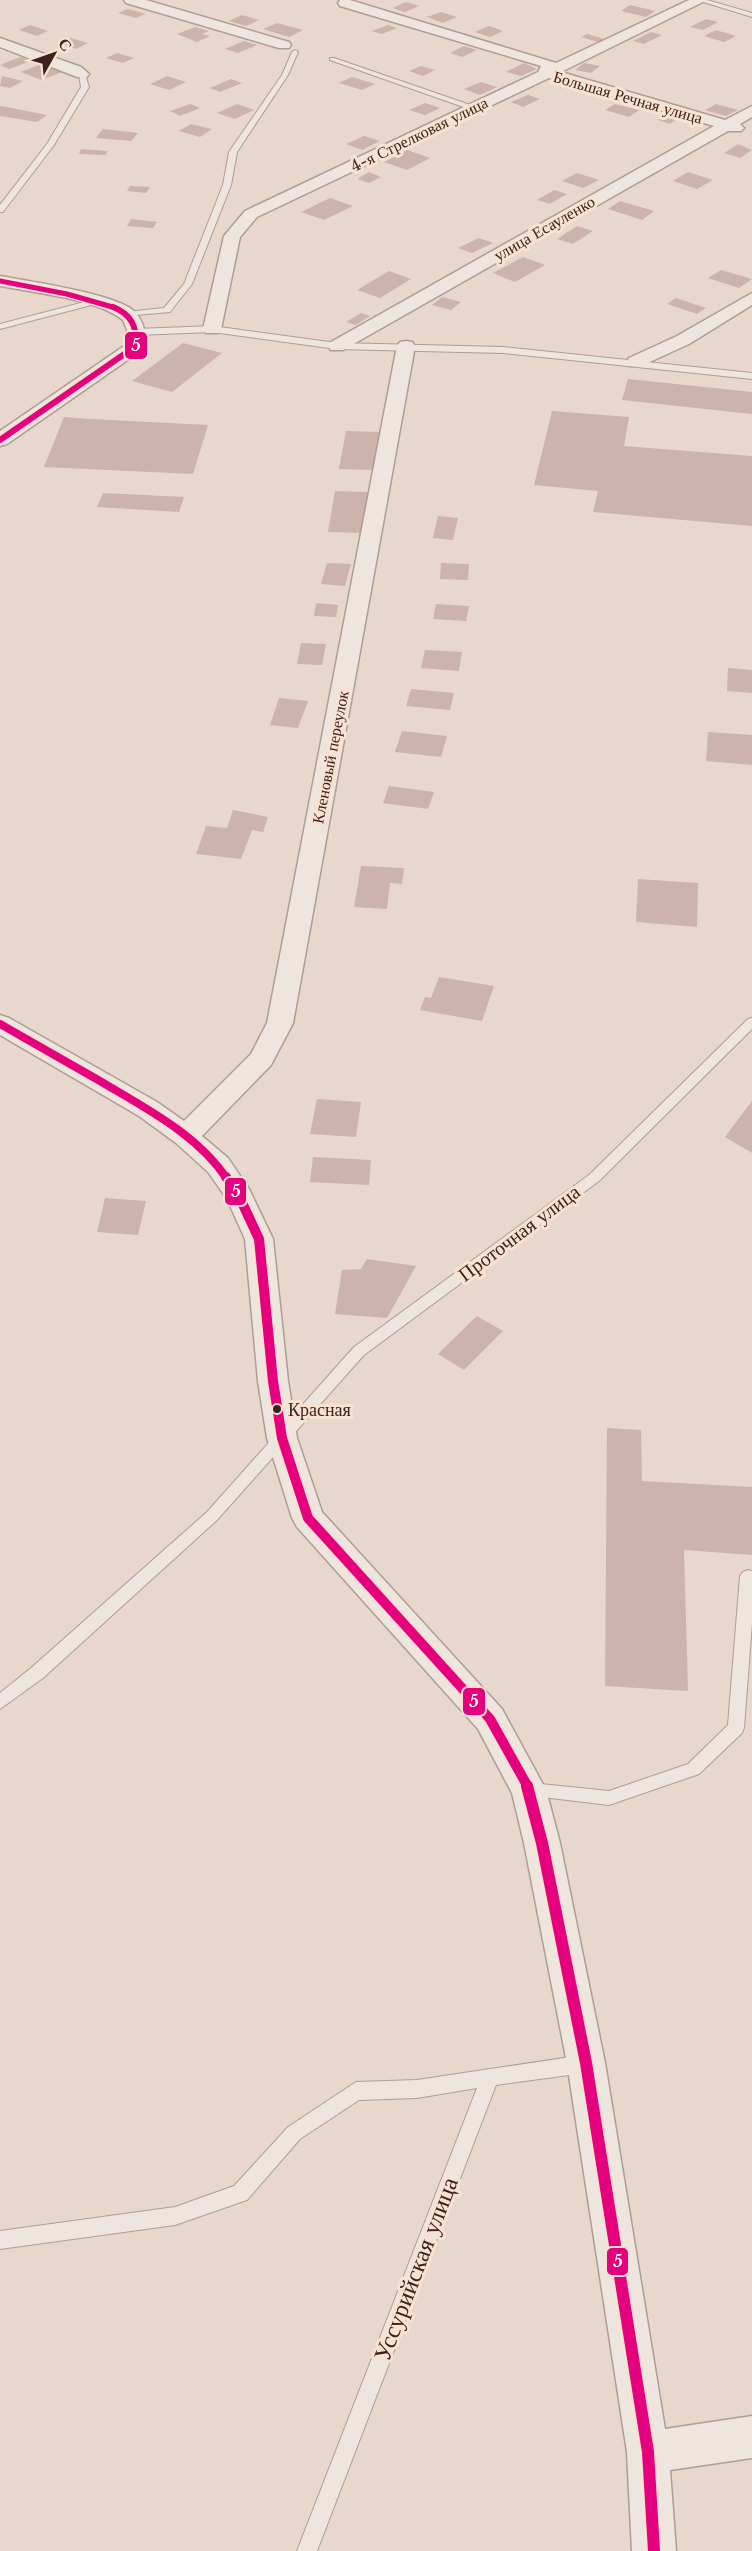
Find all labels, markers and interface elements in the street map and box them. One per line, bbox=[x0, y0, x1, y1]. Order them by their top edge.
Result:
north arrow bbox=[24, 24, 84, 84]
text: С bbox=[54, 34, 77, 55]
street label: Большая Речная улица bbox=[551, 66, 705, 128]
street label: 4-я Стрелковая улица bbox=[347, 92, 491, 176]
street label: улица Есауленко bbox=[490, 191, 598, 265]
line badge: 5 bbox=[124, 331, 148, 360]
text: 5 bbox=[131, 335, 141, 355]
street label: Кленовый переулок bbox=[307, 689, 353, 825]
line badge: 5 bbox=[224, 1177, 247, 1206]
street label: Проточная улица bbox=[453, 1179, 585, 1287]
text: 5 bbox=[231, 1181, 241, 1201]
place label: Красная bbox=[288, 1399, 351, 1421]
marker: Красная bbox=[271, 1403, 283, 1415]
line badge: 5 bbox=[462, 1687, 486, 1716]
text: 5 bbox=[469, 1691, 479, 1711]
street label: Уссурийская улица bbox=[367, 2172, 464, 2365]
line badge: 5 bbox=[606, 2247, 629, 2276]
text: 5 bbox=[613, 2251, 623, 2271]

